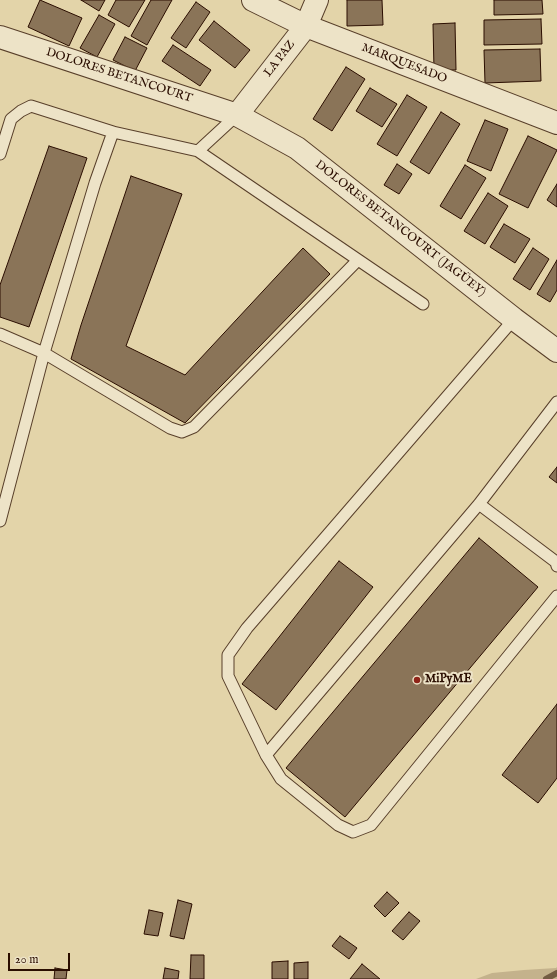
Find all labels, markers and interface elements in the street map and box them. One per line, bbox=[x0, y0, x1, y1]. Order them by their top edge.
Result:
street label: LA PAZ bbox=[261, 38, 299, 80]
street label: MARQUESADO bbox=[359, 41, 449, 87]
street label: DOLORES BETANCOURT bbox=[44, 45, 194, 107]
street label: DOLORES BETANCOURT (JAGÜEY) bbox=[312, 158, 488, 300]
place label: MiPyME bbox=[425, 673, 472, 687]
marker: MiPyME bbox=[412, 675, 422, 685]
scale bar bbox=[10, 945, 72, 971]
text: 20 m bbox=[15, 952, 38, 967]

